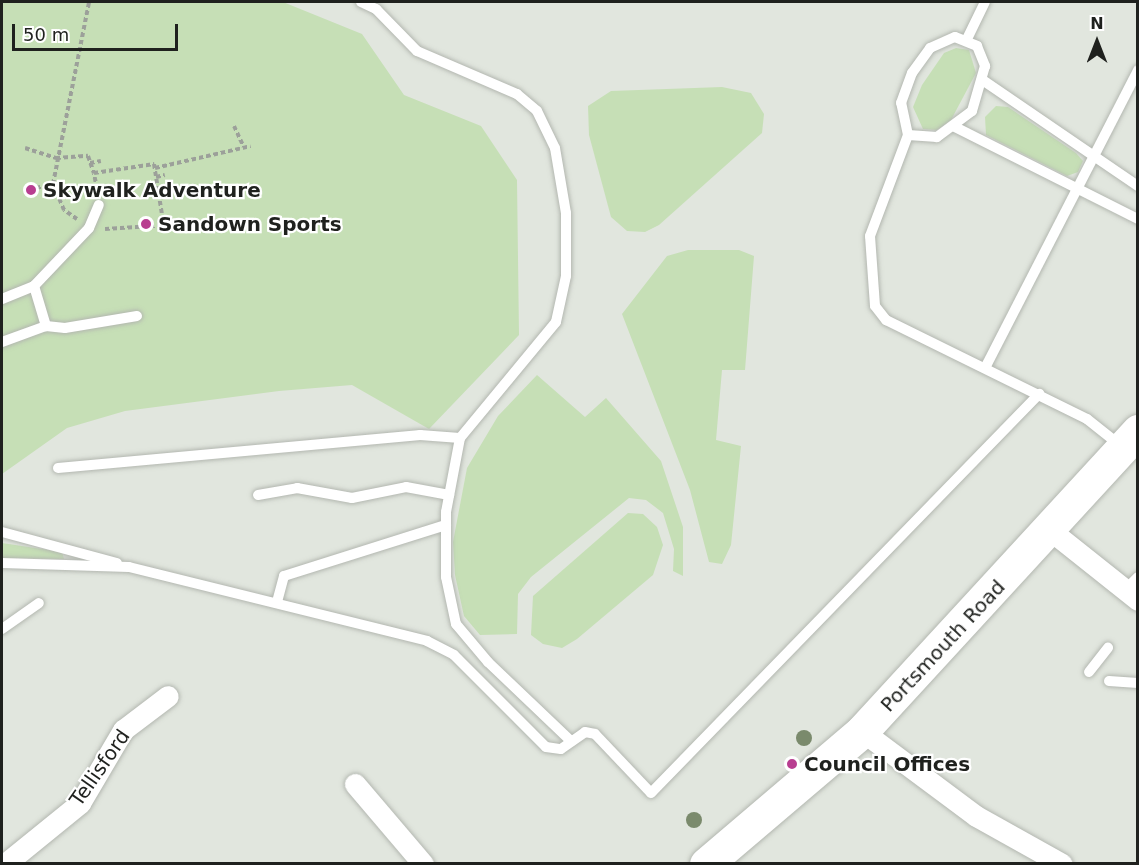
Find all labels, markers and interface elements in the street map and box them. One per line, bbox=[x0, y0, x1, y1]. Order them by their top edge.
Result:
scale bar bbox=[15, 12, 182, 50]
north arrow bbox=[1067, 12, 1127, 72]
text: N bbox=[1090, 14, 1104, 33]
text: 50 m bbox=[23, 24, 69, 45]
place label: Skywalk Adventure bbox=[43, 178, 261, 202]
marker: Skywalk Adventure bbox=[24, 183, 38, 197]
place label: Sandown Sports bbox=[158, 212, 342, 236]
marker: Sandown Sports bbox=[139, 217, 153, 231]
street label: Portsmouth Road bbox=[876, 575, 1010, 717]
street label: Tellisford bbox=[65, 725, 135, 811]
place label: Council Offices bbox=[804, 752, 970, 776]
marker: Council Offices bbox=[785, 757, 799, 771]

